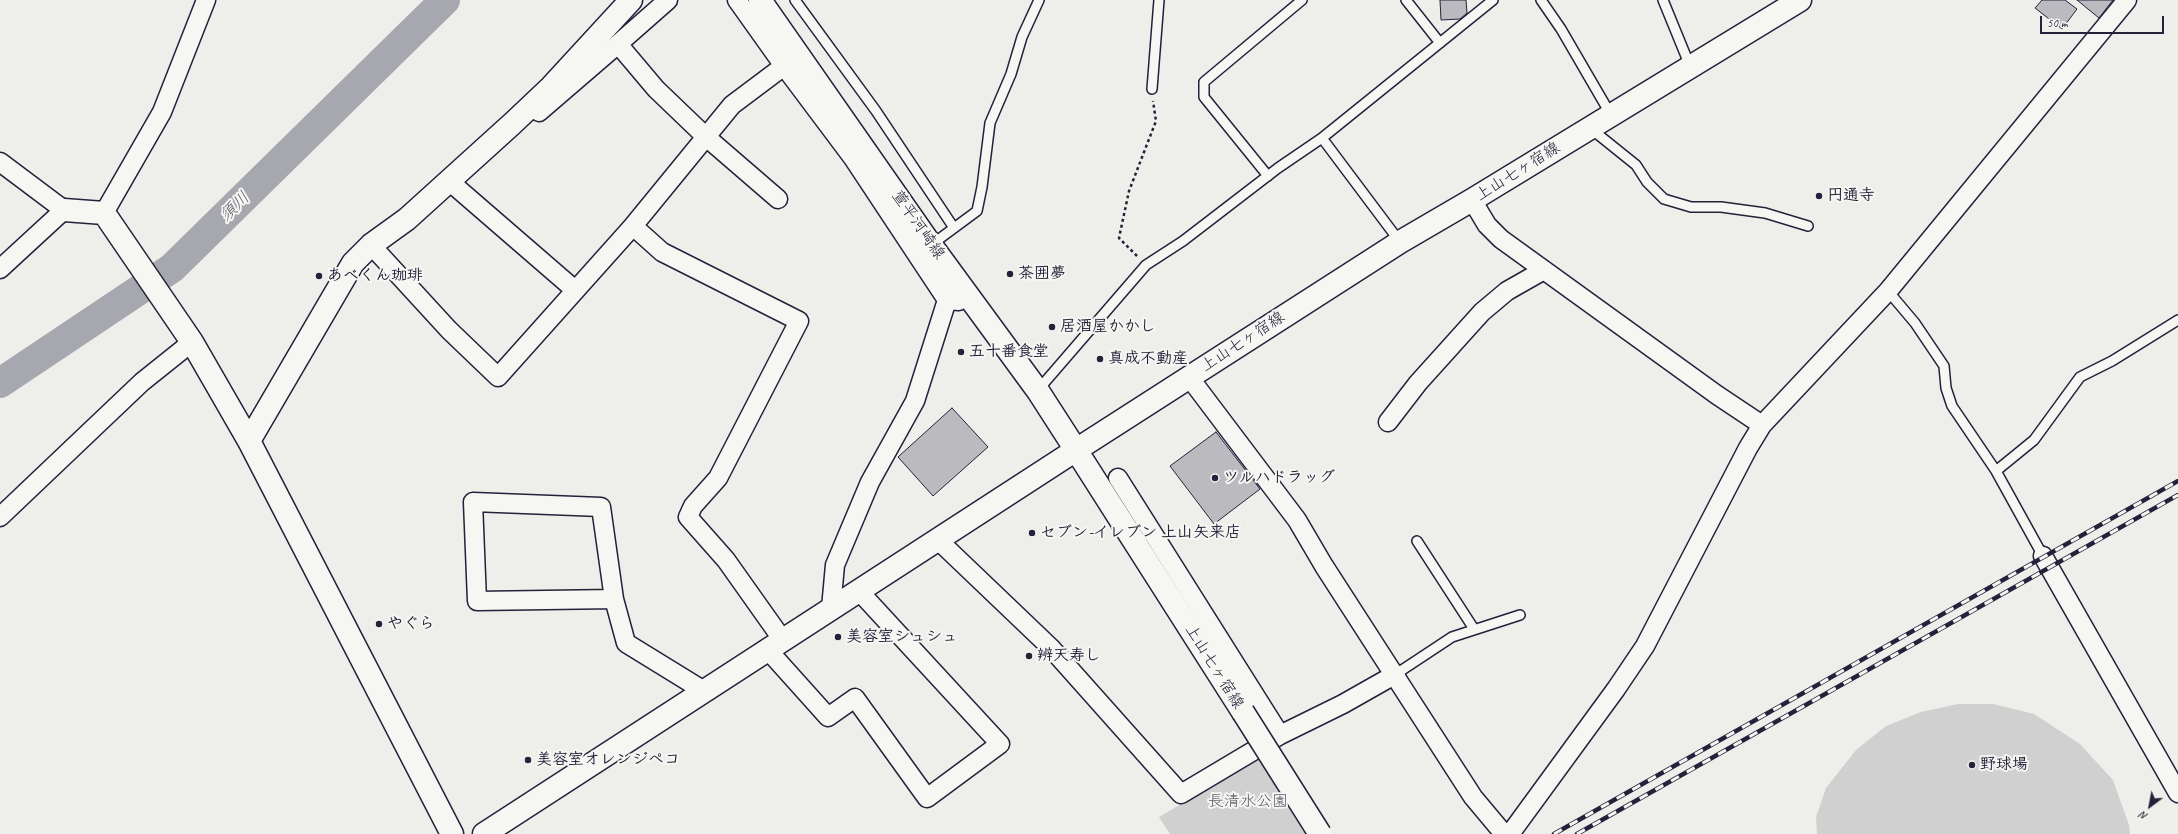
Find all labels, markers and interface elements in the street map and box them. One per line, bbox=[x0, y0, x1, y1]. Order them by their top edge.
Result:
scale bar bbox=[2042, 8, 2166, 34]
text: 50 m bbox=[2047, 15, 2067, 31]
street label: 上山七ヶ宿線 bbox=[1472, 138, 1564, 206]
place label: 円通寺 bbox=[1827, 186, 1875, 206]
street label: 萱平河崎線 bbox=[887, 187, 949, 263]
water label: 須川 bbox=[216, 188, 254, 226]
marker: 円通寺 bbox=[1814, 191, 1824, 201]
place label: 茶囲夢 bbox=[1018, 264, 1066, 284]
place label: あべくん珈琲 bbox=[327, 266, 423, 286]
marker: 茶囲夢 bbox=[1005, 269, 1015, 279]
marker: あべくん珈琲 bbox=[314, 271, 324, 281]
street label: 上山七ヶ宿線 bbox=[1198, 308, 1288, 376]
place label: 居酒屋かかし bbox=[1060, 317, 1156, 337]
marker: 居酒屋かかし bbox=[1047, 322, 1057, 332]
place label: 五十番食堂 bbox=[969, 342, 1049, 362]
marker: 五十番食堂 bbox=[956, 347, 966, 357]
place label: 真成不動産 bbox=[1108, 349, 1188, 369]
marker: 真成不動産 bbox=[1095, 354, 1105, 364]
place label: ツルハドラッグ bbox=[1223, 468, 1335, 488]
marker: ツルハドラッグ bbox=[1210, 473, 1220, 483]
place label: セブン-イレブン 上山矢来店 bbox=[1040, 523, 1241, 543]
marker: セブン-イレブン 上山矢来店 bbox=[1027, 528, 1037, 538]
place label: やぐら bbox=[387, 614, 435, 634]
marker: やぐら bbox=[374, 619, 384, 629]
street label: 上山七ヶ宿線 bbox=[1180, 621, 1248, 713]
place label: 美容室シュシュ bbox=[846, 627, 958, 647]
marker: 美容室シュシュ bbox=[833, 632, 843, 642]
place label: 辨天寿し bbox=[1037, 646, 1101, 666]
marker: 辨天寿し bbox=[1024, 651, 1034, 661]
place label: 美容室オレンジペコ bbox=[536, 750, 680, 770]
marker: 美容室オレンジペコ bbox=[523, 755, 533, 765]
place label: 野球場 bbox=[1980, 755, 2028, 775]
marker: 野球場 bbox=[1967, 760, 1977, 770]
north arrow bbox=[2130, 786, 2170, 826]
park label: 長清水公園 bbox=[1208, 792, 1288, 812]
text: N bbox=[2137, 808, 2150, 824]

